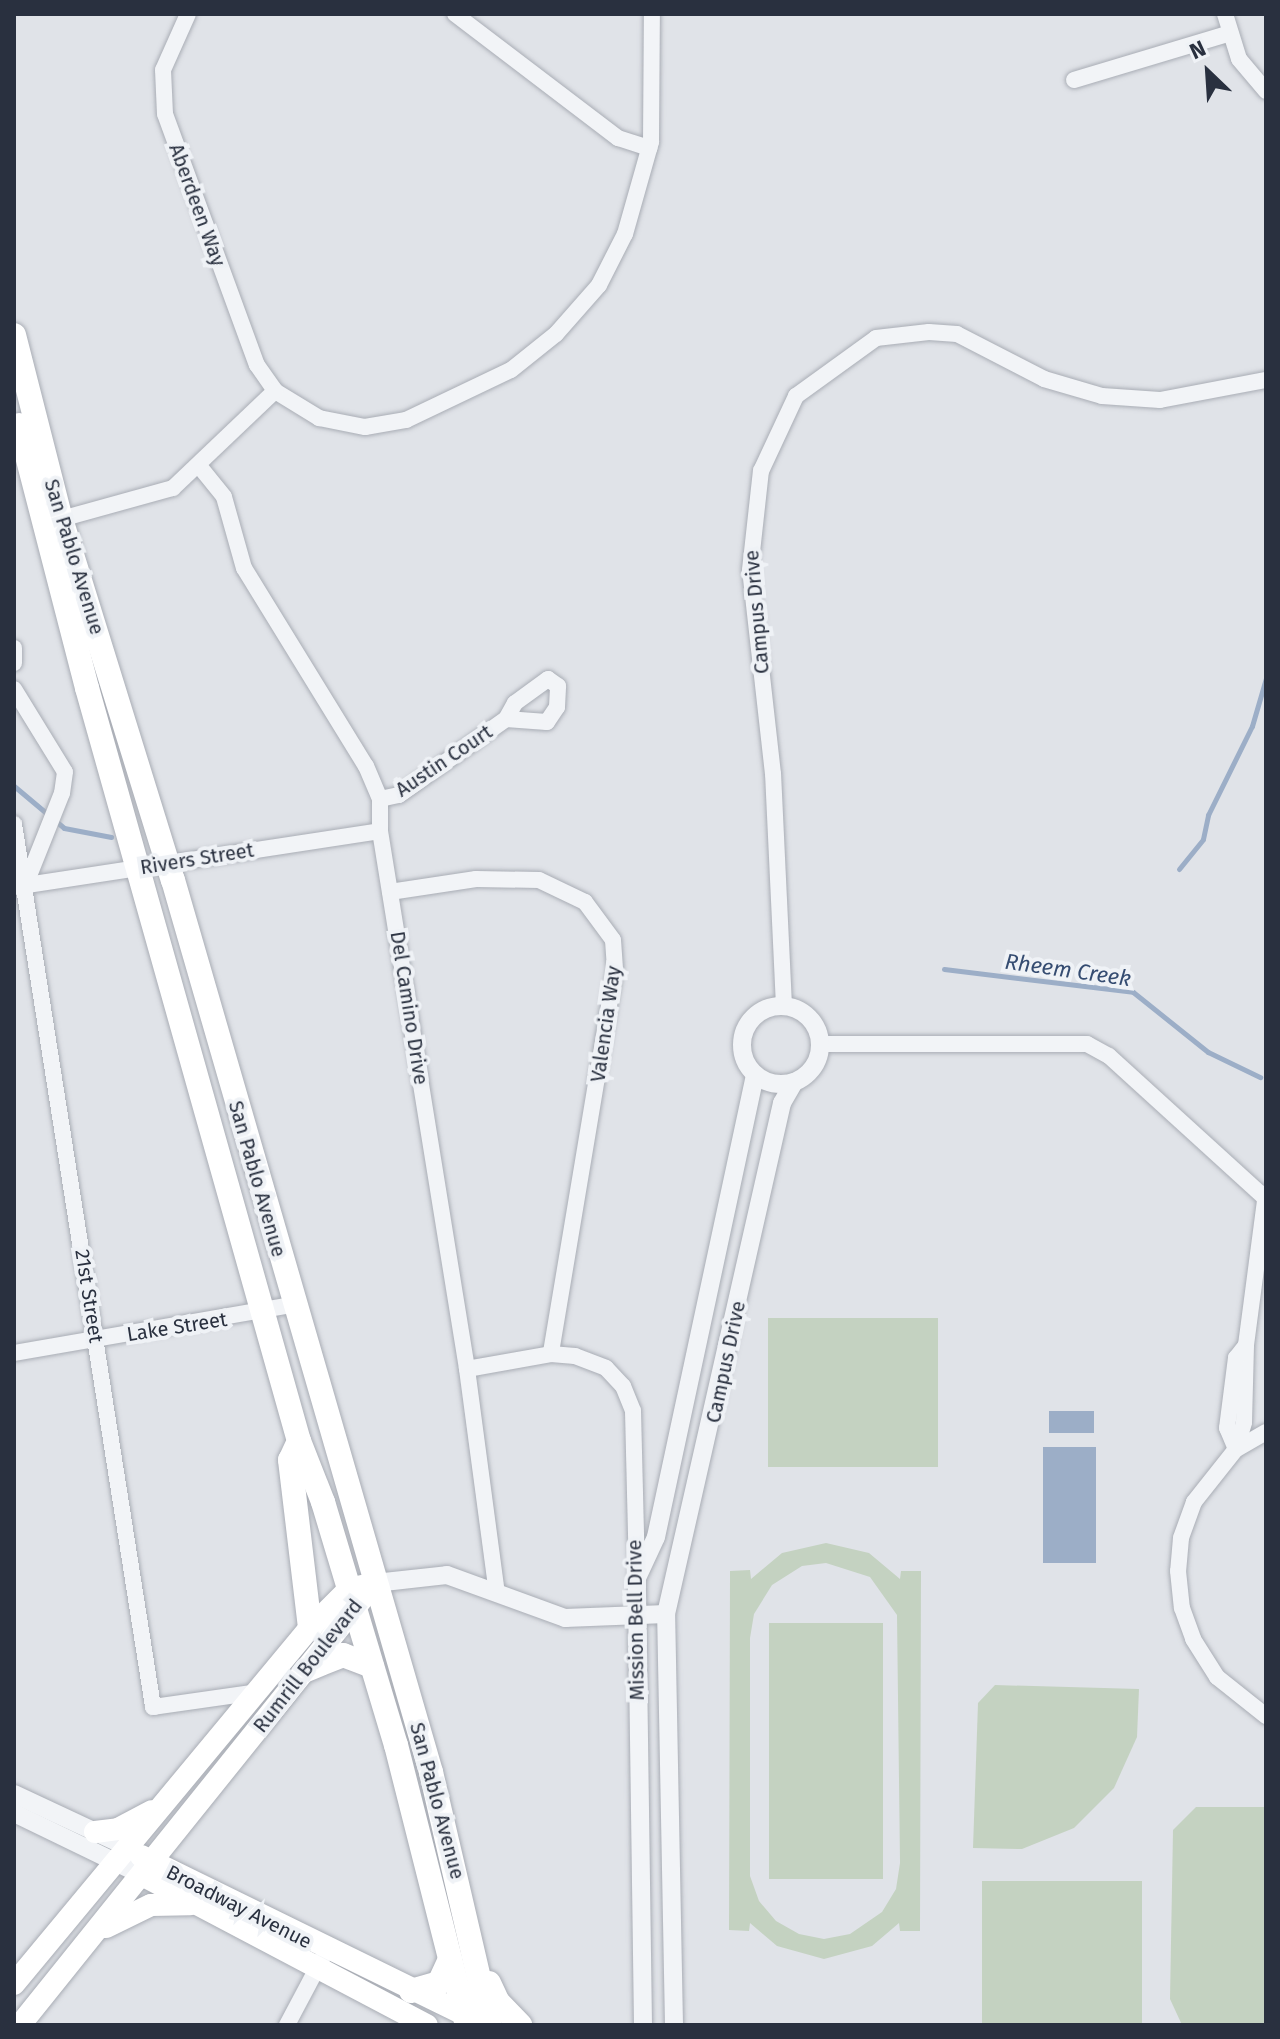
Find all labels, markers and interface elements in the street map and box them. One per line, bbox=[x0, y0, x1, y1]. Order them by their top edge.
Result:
north arrow bbox=[1168, 32, 1248, 112]
text: N bbox=[1185, 34, 1210, 65]
street label: Aberdeen Way bbox=[164, 141, 230, 269]
street label: San Pablo Avenue bbox=[39, 476, 109, 638]
street label: Campus Drive bbox=[740, 549, 774, 675]
street label: Austin Court bbox=[391, 720, 497, 802]
street label: Rivers Street bbox=[138, 838, 256, 880]
street label: Del Camino Drive bbox=[385, 929, 433, 1087]
water label: Rheem Creek bbox=[1003, 948, 1133, 992]
street label: Valencia Way bbox=[586, 964, 626, 1084]
street label: San Pablo Avenue bbox=[223, 1098, 291, 1260]
street label: 21st Street bbox=[70, 1248, 108, 1344]
street label: Campus Drive bbox=[701, 1299, 751, 1425]
street label: Lake Street bbox=[125, 1307, 229, 1347]
street label: Mission Bell Drive bbox=[623, 1539, 649, 1701]
street label: Rumrill Boulevard bbox=[248, 1594, 368, 1738]
street label: San Pablo Avenue bbox=[405, 1720, 469, 1882]
street label: Broadway Avenue bbox=[162, 1860, 316, 1954]

